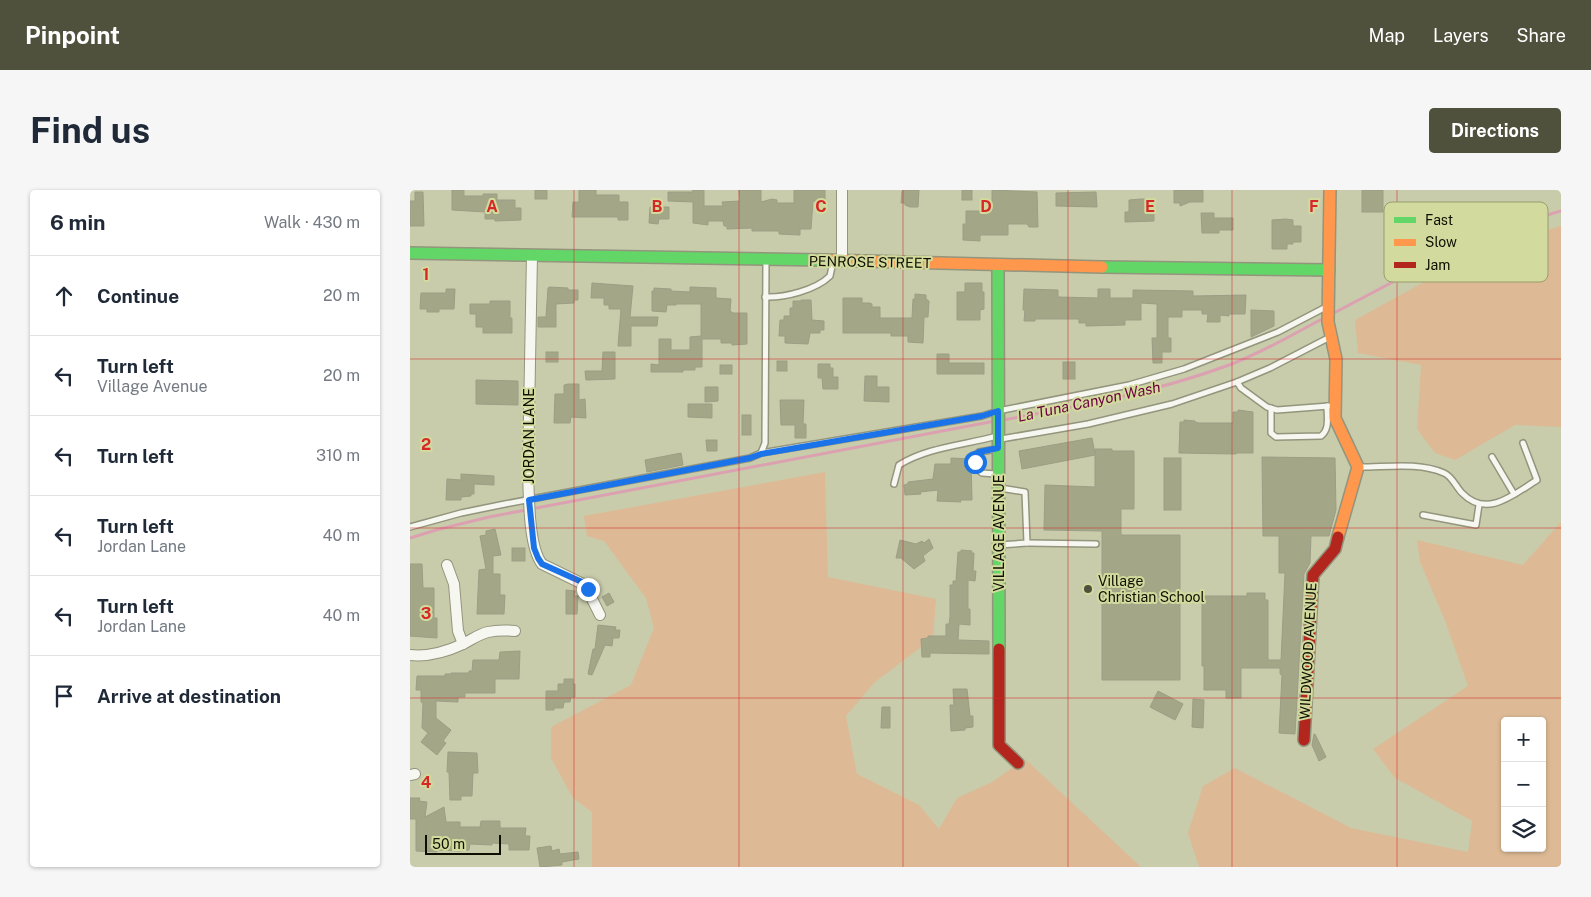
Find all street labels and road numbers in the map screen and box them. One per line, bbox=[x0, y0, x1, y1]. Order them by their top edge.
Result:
street label: PENROSE STREET bbox=[809, 253, 931, 271]
street label: JORDAN LANE bbox=[521, 388, 537, 484]
street label: VILLAGE AVENUE bbox=[991, 474, 1007, 592]
street label: WILDWOOD AVENUE bbox=[1296, 582, 1320, 720]

